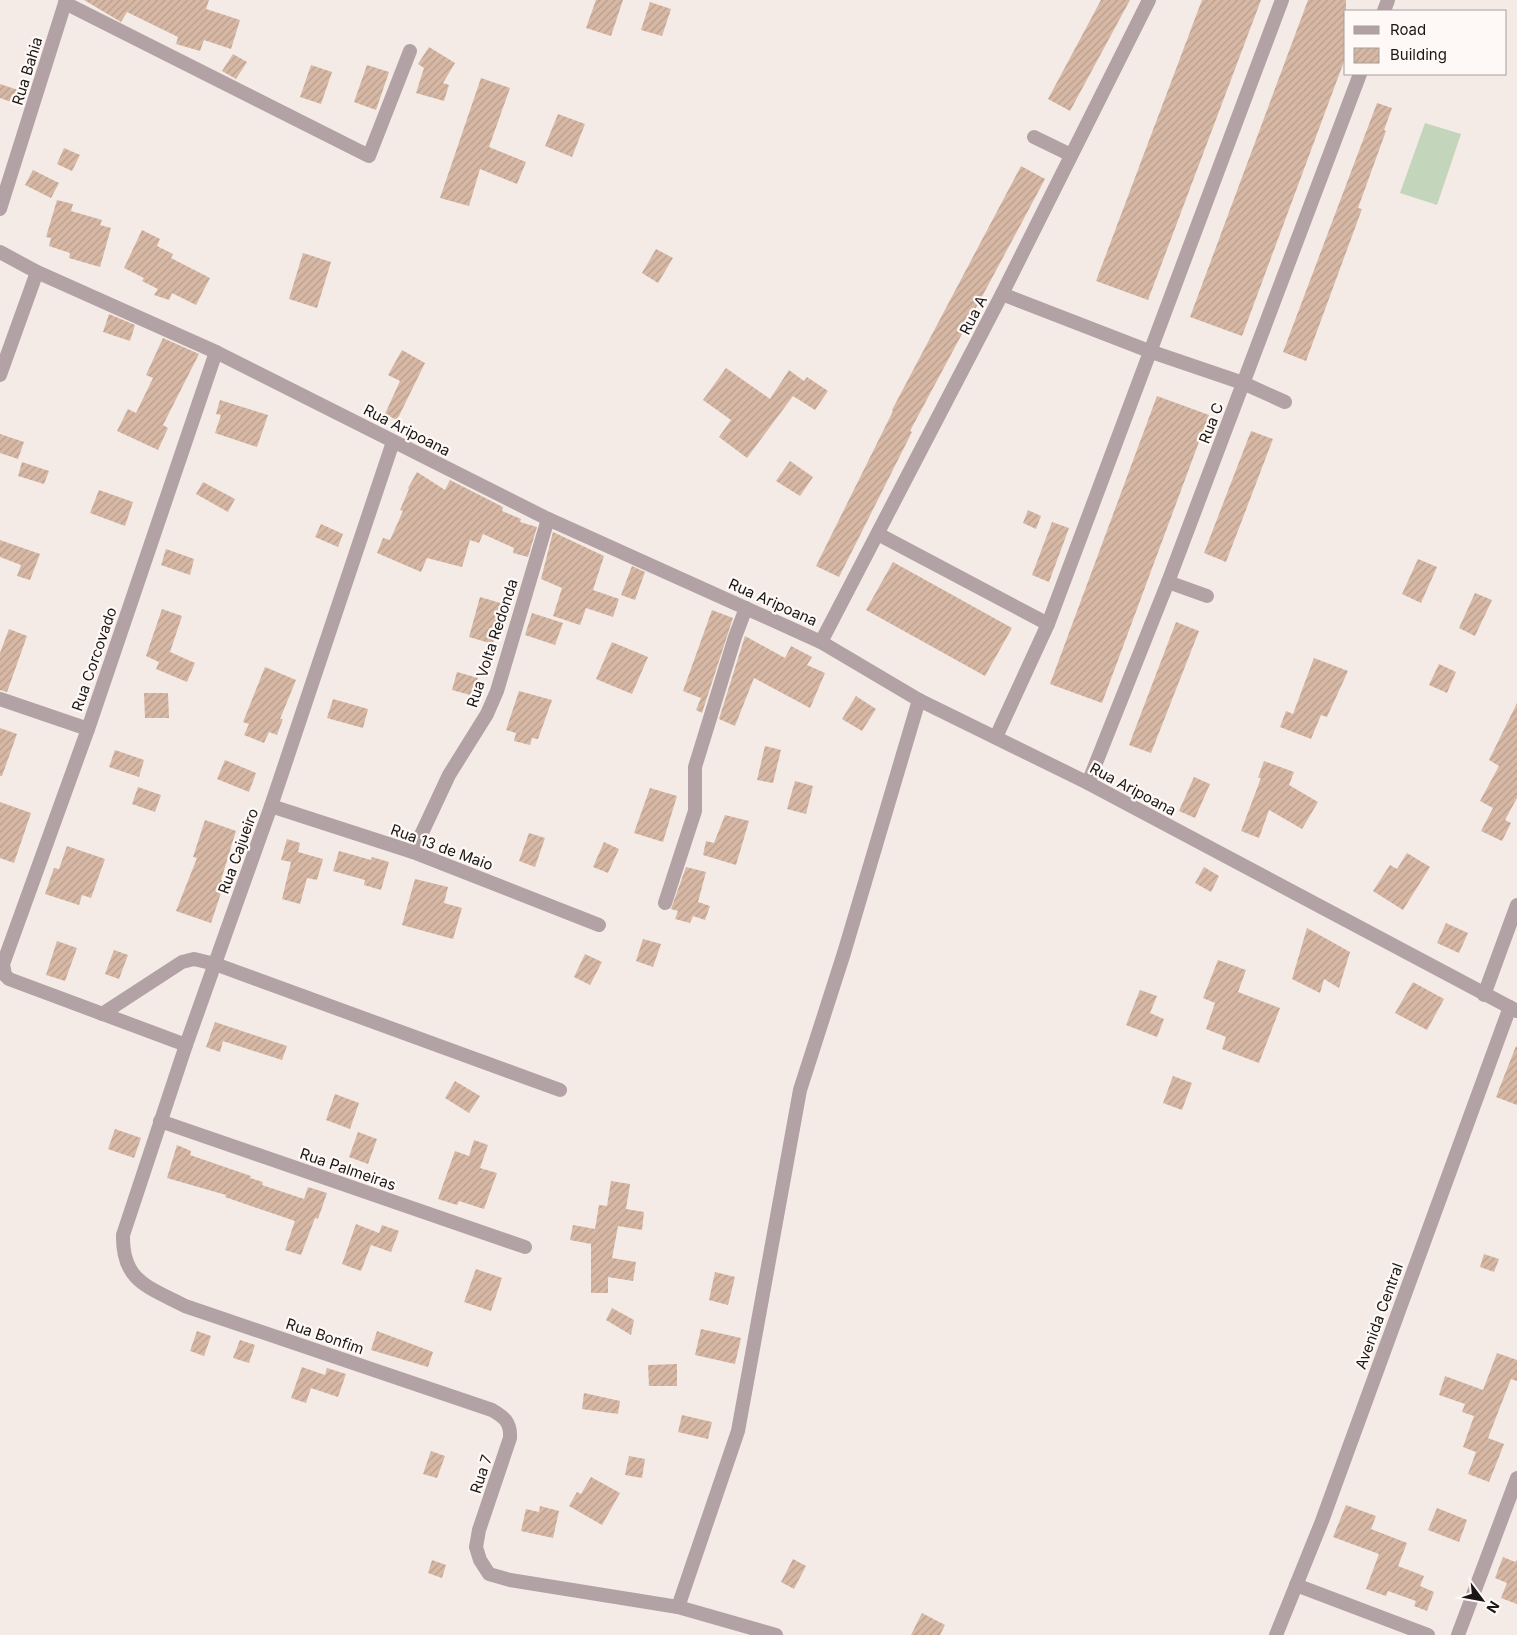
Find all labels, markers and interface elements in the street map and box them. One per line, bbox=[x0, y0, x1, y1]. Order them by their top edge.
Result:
legend bbox=[1344, 10, 1507, 75]
text: Road bbox=[1390, 20, 1426, 39]
street label: Rua Bahia bbox=[8, 35, 46, 107]
text: Building bbox=[1390, 45, 1447, 64]
street label: Rua A bbox=[955, 292, 991, 338]
street label: Rua Aripoana bbox=[360, 400, 454, 460]
street label: Rua C bbox=[1195, 400, 1227, 446]
street label: Rua Aripoana bbox=[726, 574, 820, 630]
street label: Rua Volta Redonda bbox=[462, 576, 522, 710]
street label: Rua Corcovado bbox=[67, 604, 121, 714]
street label: Rua Aripoana bbox=[1087, 758, 1179, 820]
street label: Rua Cajueiro bbox=[214, 806, 262, 896]
street label: Rua 13 de Maio bbox=[388, 820, 496, 874]
street label: Rua Palmeiras bbox=[297, 1144, 399, 1194]
street label: Avenida Central bbox=[1351, 1260, 1407, 1372]
street label: Rua Bonfim bbox=[284, 1314, 366, 1358]
street label: Rua 7 bbox=[466, 1452, 496, 1496]
north arrow bbox=[1457, 1575, 1507, 1625]
text: N bbox=[1483, 1598, 1503, 1616]

